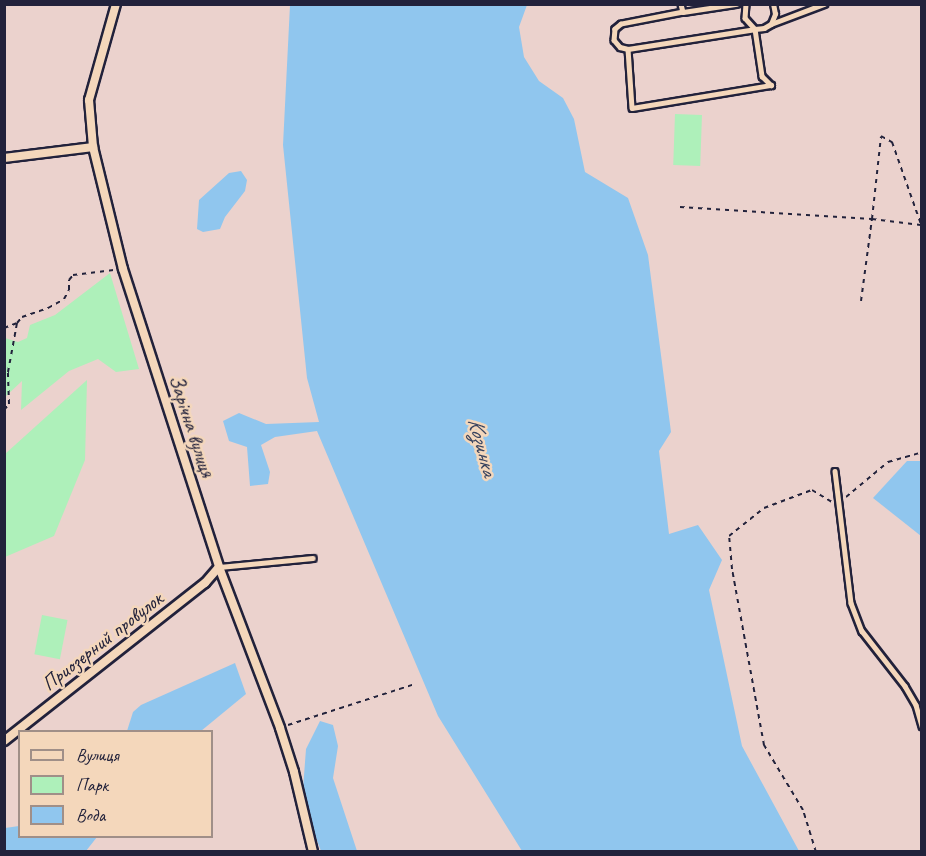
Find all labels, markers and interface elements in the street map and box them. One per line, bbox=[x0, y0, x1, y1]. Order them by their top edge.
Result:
street label: Зарічна вулиця bbox=[164, 371, 220, 481]
water label: Козинка bbox=[462, 415, 502, 479]
street label: Приозерний провулок bbox=[37, 586, 167, 696]
legend bbox=[18, 730, 213, 838]
text: Вулиця bbox=[76, 744, 119, 766]
text: Парк bbox=[76, 774, 108, 796]
text: Вода bbox=[76, 804, 105, 826]

